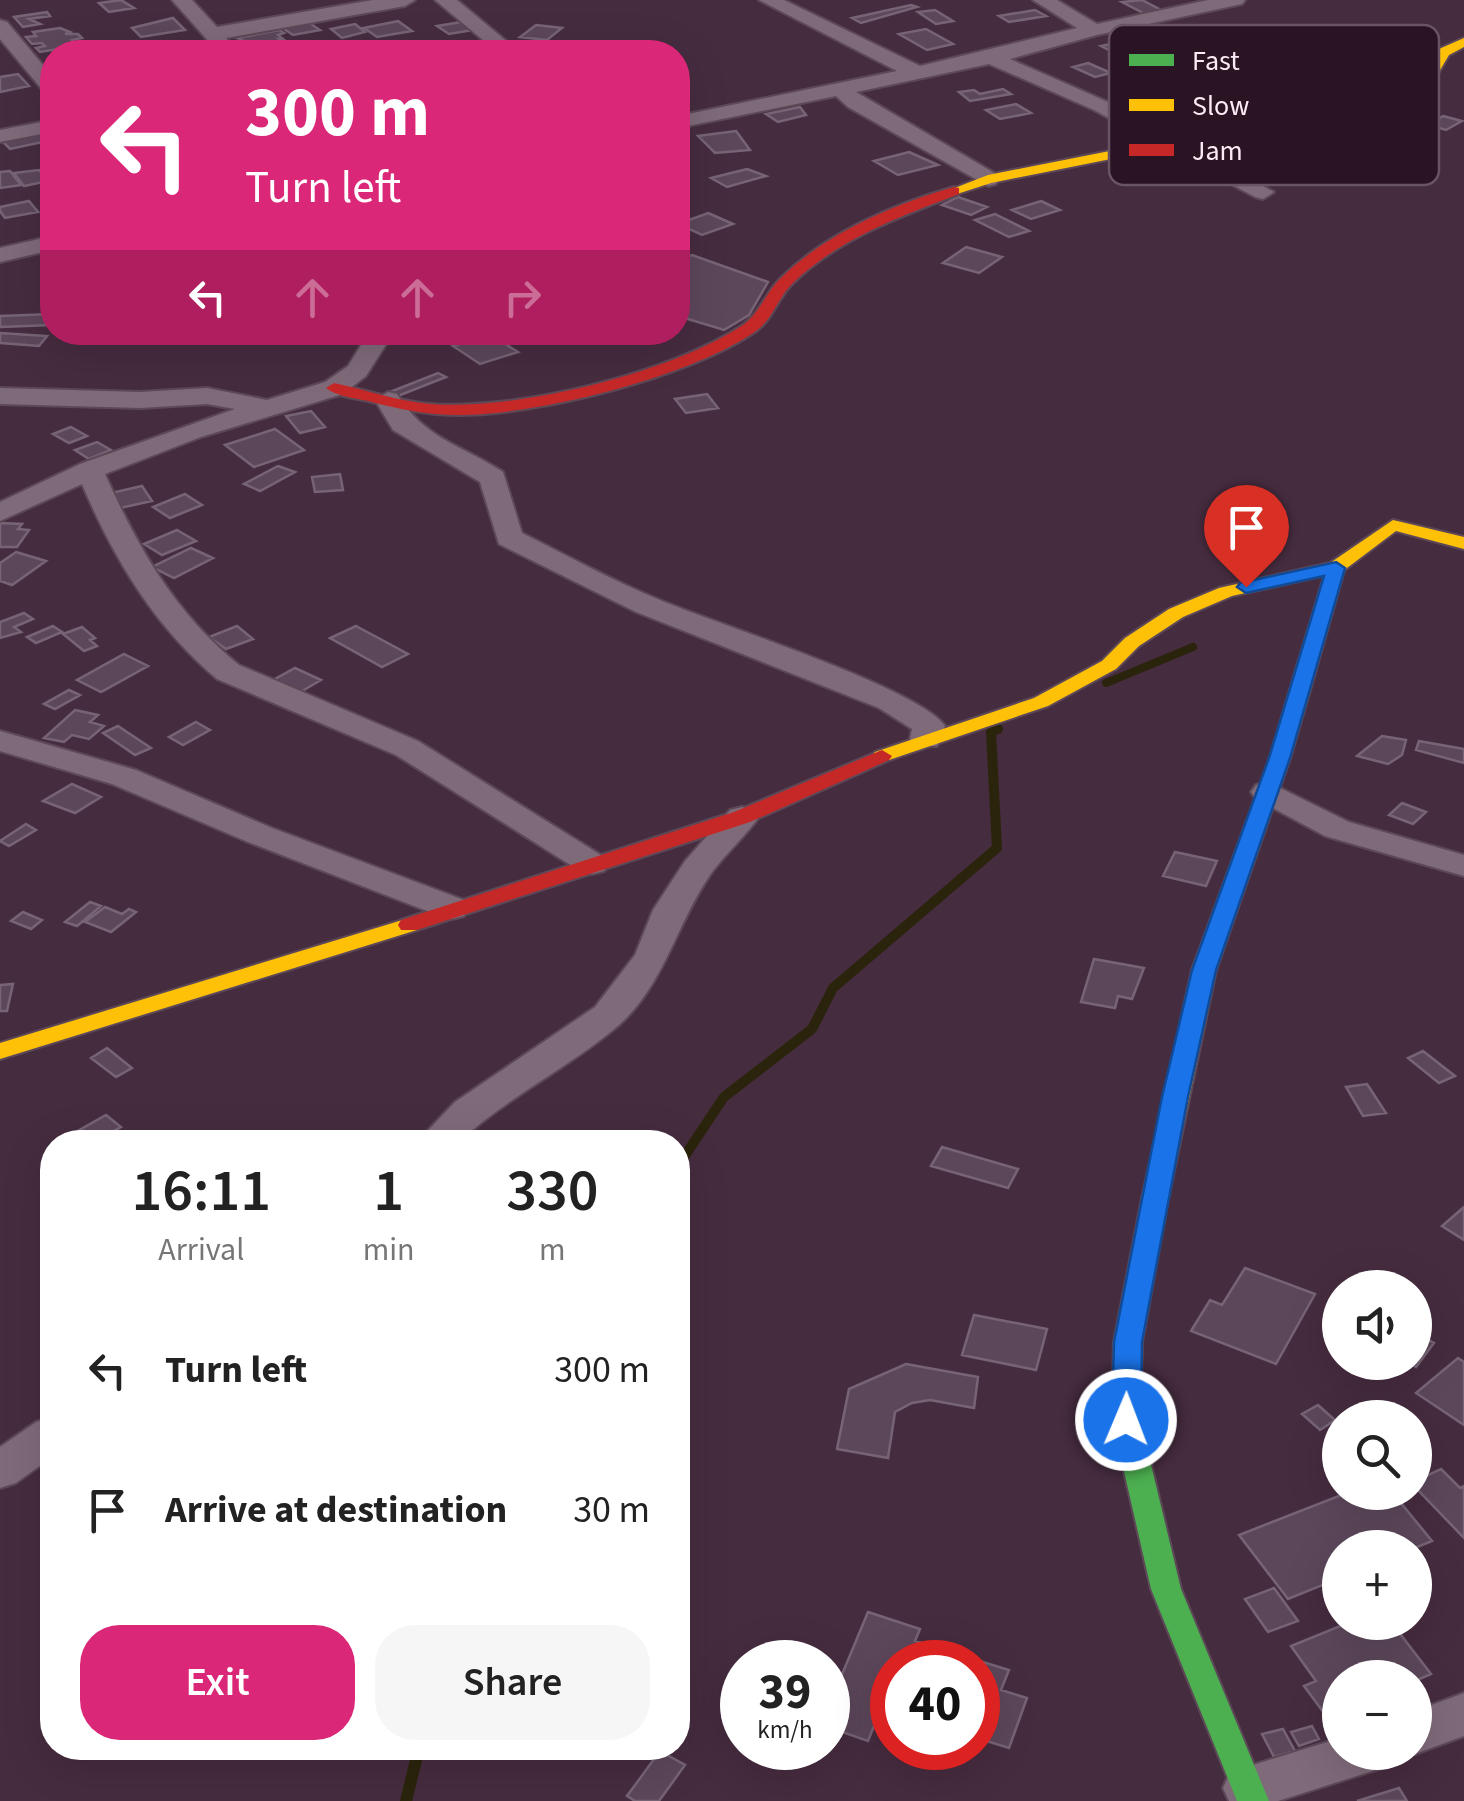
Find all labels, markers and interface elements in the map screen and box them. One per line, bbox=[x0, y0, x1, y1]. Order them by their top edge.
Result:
legend bbox=[1109, 25, 1439, 185]
text: Fast bbox=[1192, 41, 1240, 81]
text: 300 m bbox=[245, 63, 430, 163]
icon: left bbox=[80, 80, 210, 210]
text: Slow bbox=[1192, 86, 1249, 126]
text: Jam bbox=[1192, 131, 1243, 171]
text: Turn left bbox=[245, 156, 401, 220]
icon: left bbox=[180, 270, 235, 325]
icon: ahead bbox=[285, 270, 340, 325]
icon: ahead bbox=[390, 270, 445, 325]
icon: right bbox=[495, 270, 550, 325]
pin bbox=[1204, 485, 1289, 588]
icon: arrive bbox=[1219, 500, 1274, 555]
text: 16:11 bbox=[132, 1149, 271, 1234]
text: 1 bbox=[373, 1149, 404, 1234]
text: 330 bbox=[506, 1149, 598, 1234]
text: Arrival bbox=[158, 1227, 244, 1273]
text: min bbox=[363, 1227, 415, 1273]
text: m bbox=[539, 1227, 566, 1273]
map controls bbox=[1322, 1270, 1432, 1770]
button: sound bbox=[1322, 1270, 1432, 1380]
icon: left bbox=[80, 1343, 135, 1398]
text: Turn left bbox=[165, 1343, 307, 1397]
text: 300 m bbox=[554, 1343, 650, 1397]
position arrow bbox=[1074, 1368, 1178, 1472]
button: search bbox=[1322, 1400, 1432, 1510]
icon: arrive bbox=[80, 1483, 135, 1538]
text: Arrive at destination bbox=[165, 1483, 507, 1537]
text: 30 m bbox=[573, 1483, 650, 1537]
button: + bbox=[1322, 1530, 1432, 1640]
button: Exit bbox=[80, 1625, 355, 1740]
button: Share bbox=[375, 1625, 650, 1740]
speed limit sign: 40 bbox=[870, 1640, 1000, 1770]
text: 39 bbox=[759, 1657, 811, 1728]
button: − bbox=[1322, 1660, 1432, 1770]
text: km/h bbox=[757, 1712, 813, 1748]

